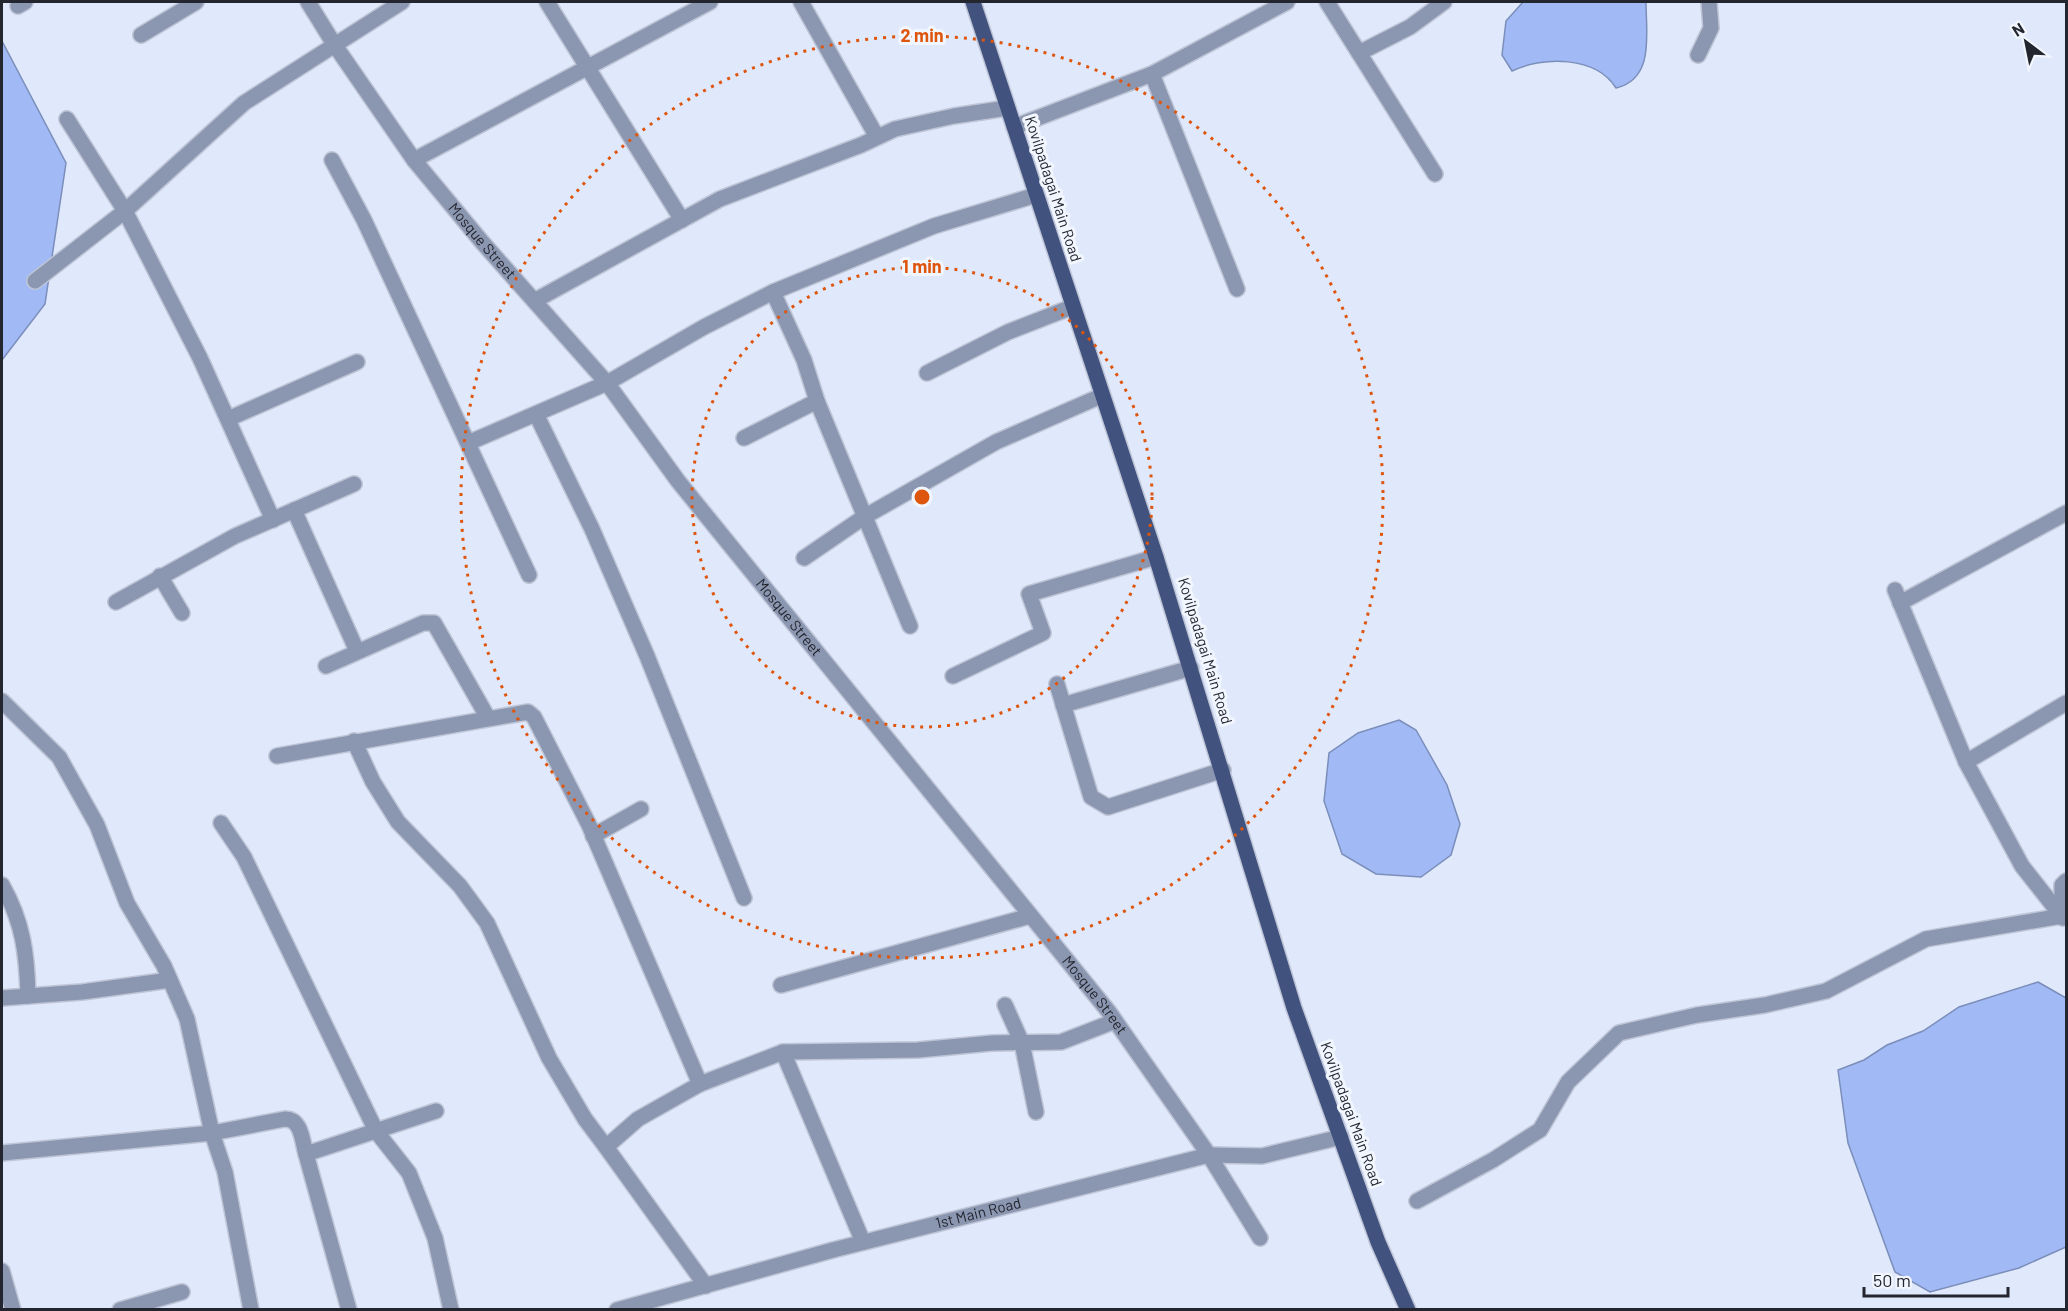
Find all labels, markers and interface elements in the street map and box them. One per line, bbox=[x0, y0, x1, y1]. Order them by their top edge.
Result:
north arrow bbox=[1996, 12, 2056, 72]
text: N bbox=[2008, 18, 2027, 40]
text: 2 min bbox=[900, 24, 944, 46]
street label: Kovilpadagai Main Road bbox=[1022, 114, 1086, 264]
street label: Mosque Street bbox=[445, 199, 520, 282]
text: 1 min bbox=[902, 255, 942, 277]
centre of rings bbox=[912, 487, 932, 507]
street label: Mosque Street bbox=[753, 574, 826, 659]
street label: Kovilpadagai Main Road bbox=[1175, 575, 1237, 726]
street label: Mosque Street bbox=[1059, 952, 1132, 1037]
street label: Kovilpadagai Main Road bbox=[1317, 1039, 1386, 1188]
street label: 1st Main Road bbox=[933, 1193, 1023, 1232]
scale bar bbox=[1864, 1260, 2008, 1298]
text: 50 m bbox=[1873, 1269, 1911, 1291]

